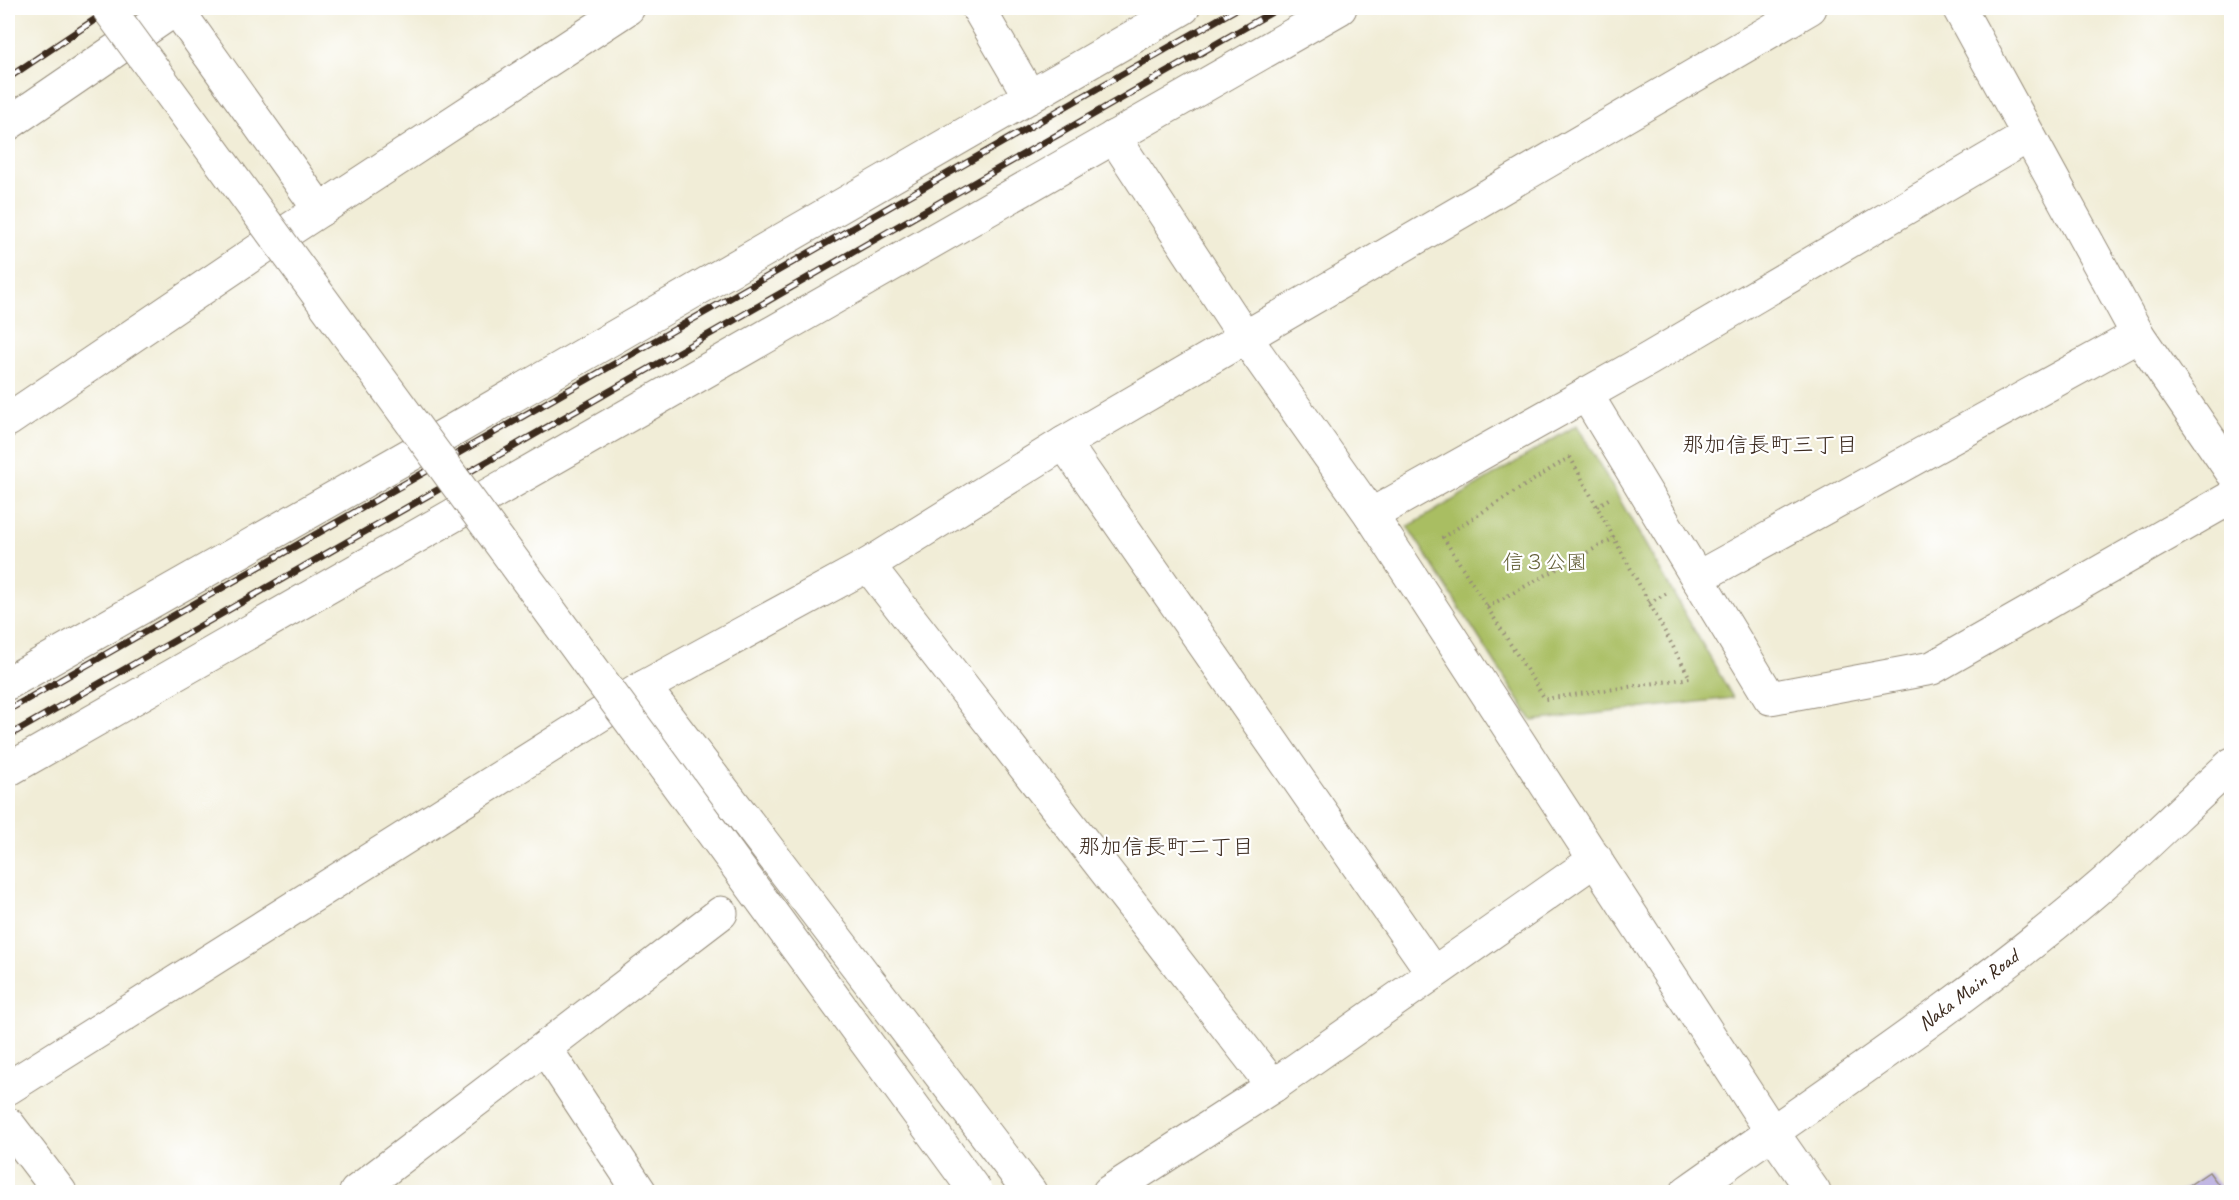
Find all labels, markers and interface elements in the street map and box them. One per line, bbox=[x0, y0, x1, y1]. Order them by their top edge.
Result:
district label: 那加信長町三丁目 bbox=[1682, 431, 1858, 459]
park label: 信３公園 bbox=[1503, 549, 1587, 575]
district label: 那加信長町二丁目 bbox=[1078, 833, 1254, 861]
street label: Naka Main Road bbox=[1912, 942, 2026, 1036]

